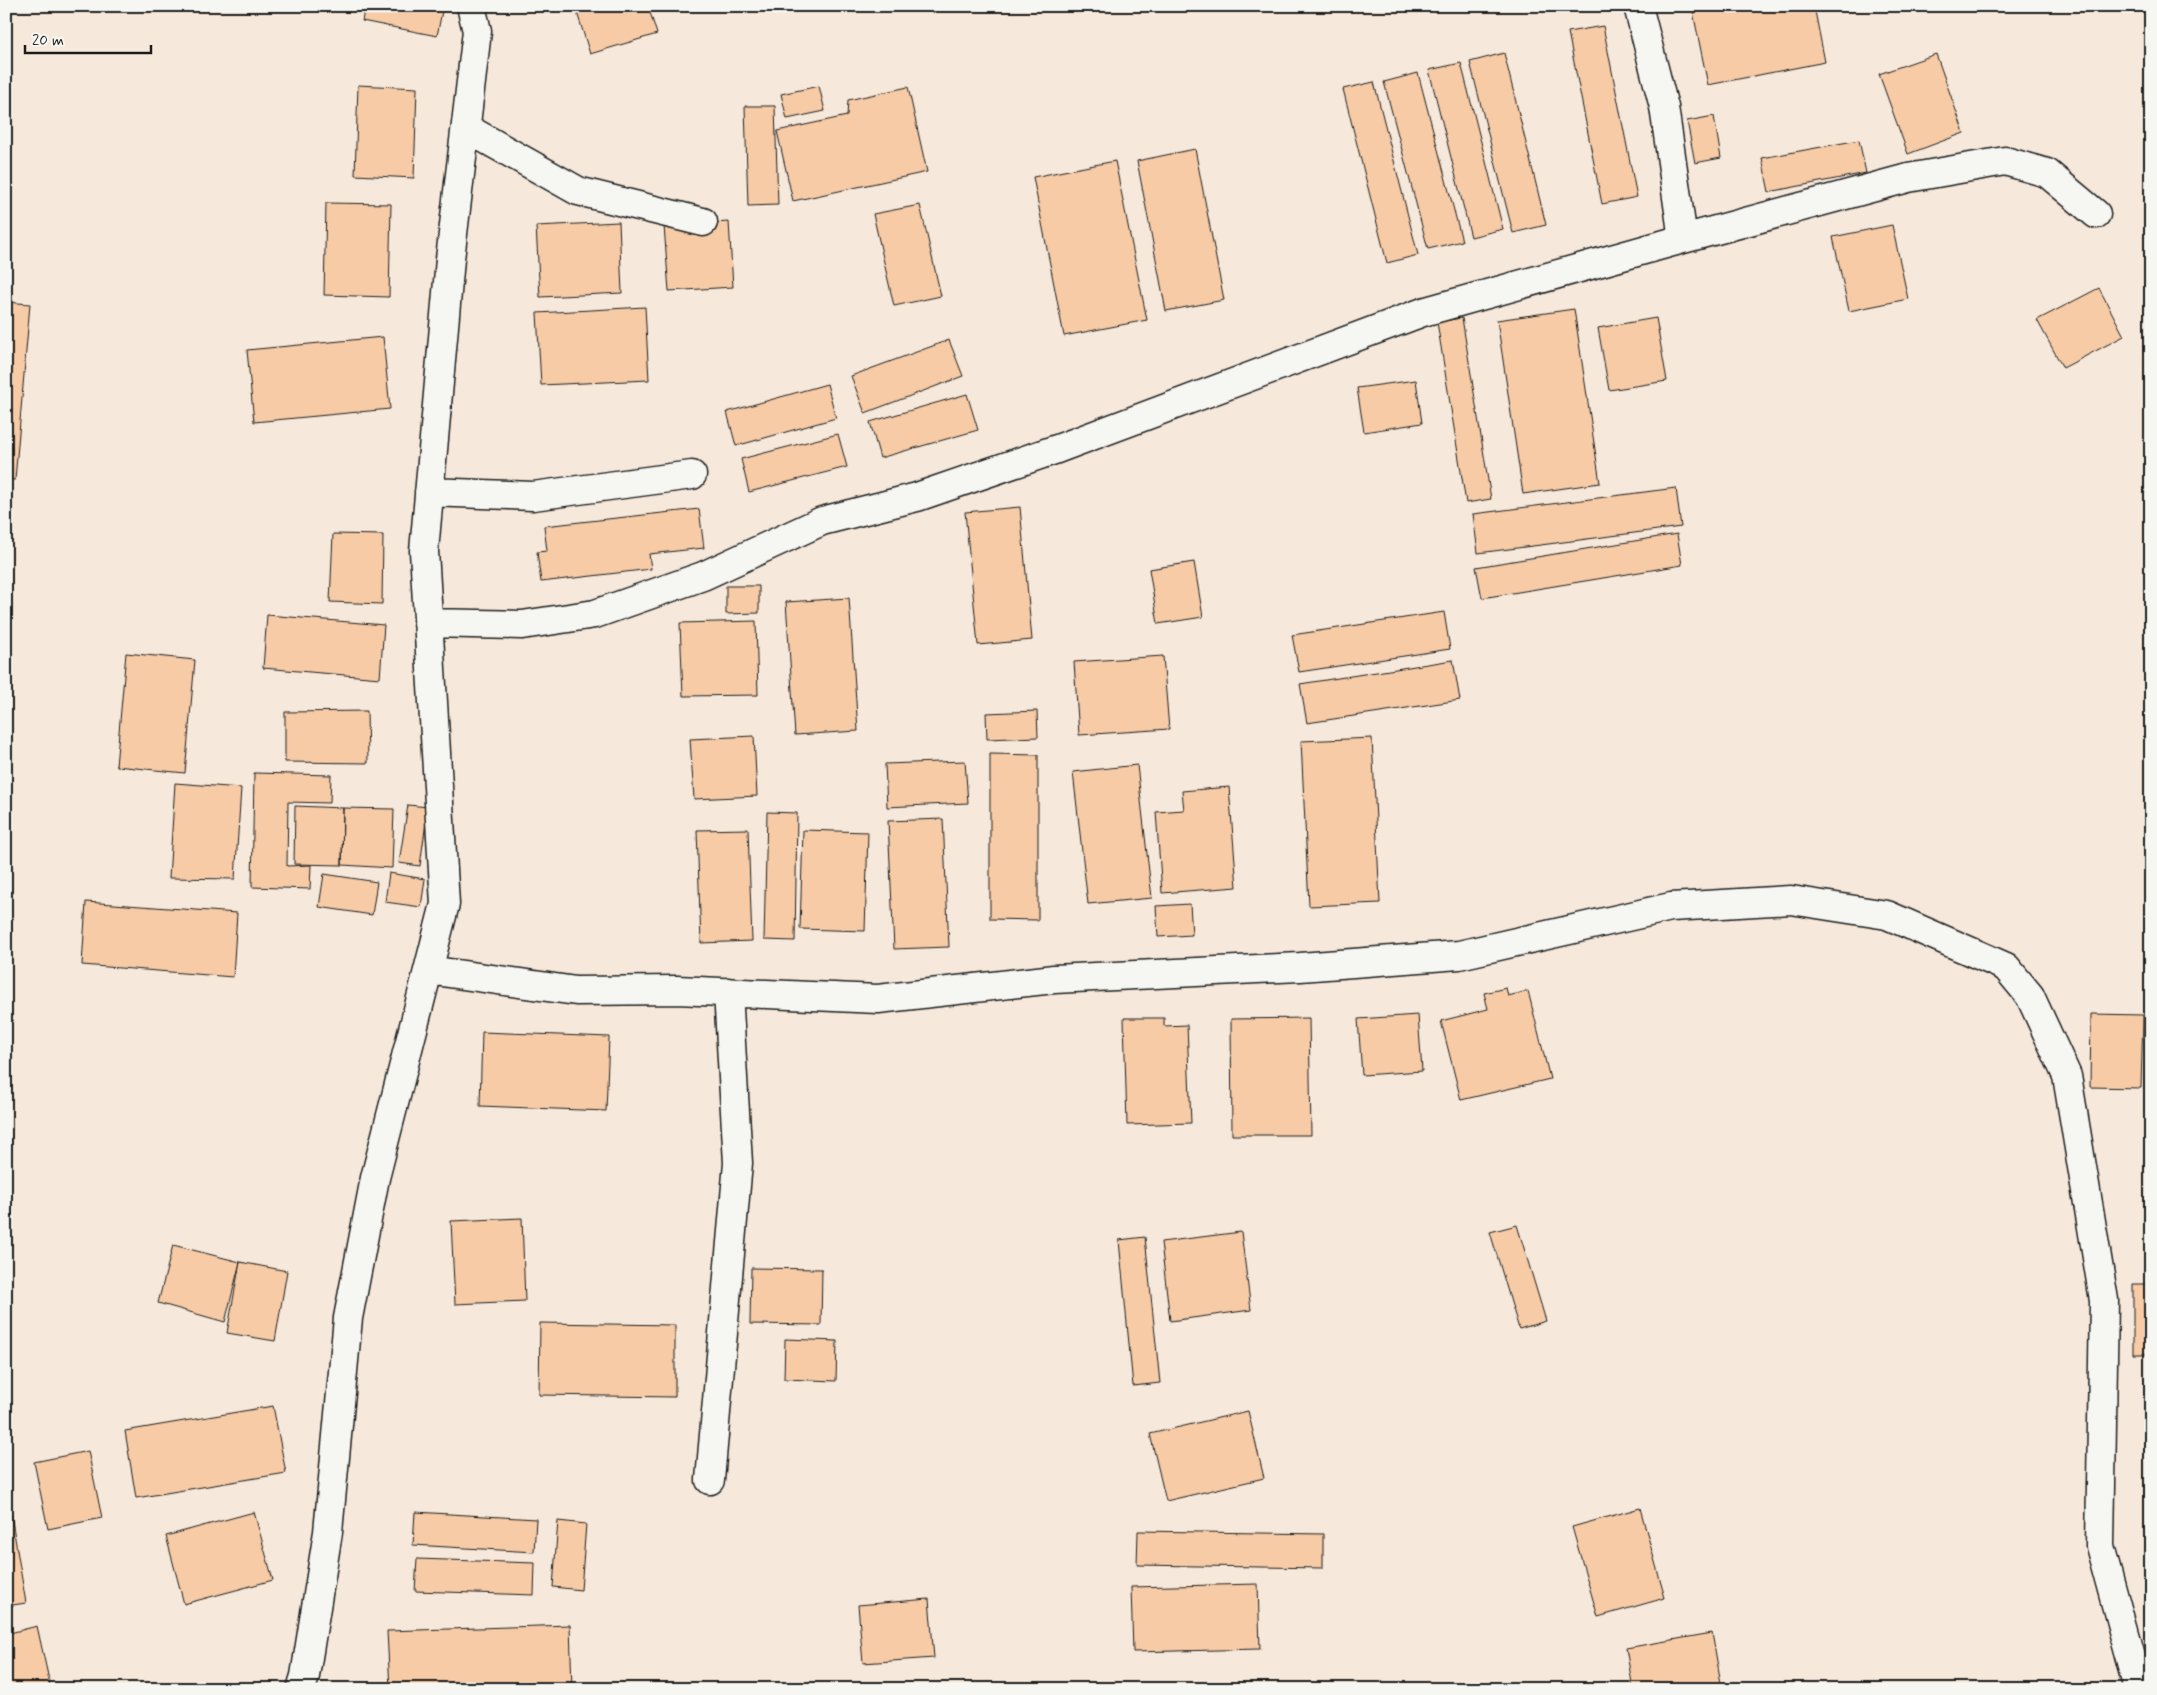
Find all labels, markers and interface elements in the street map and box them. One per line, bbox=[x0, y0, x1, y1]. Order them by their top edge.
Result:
scale bar bbox=[25, 22, 151, 54]
text: 20 m bbox=[32, 31, 64, 51]

